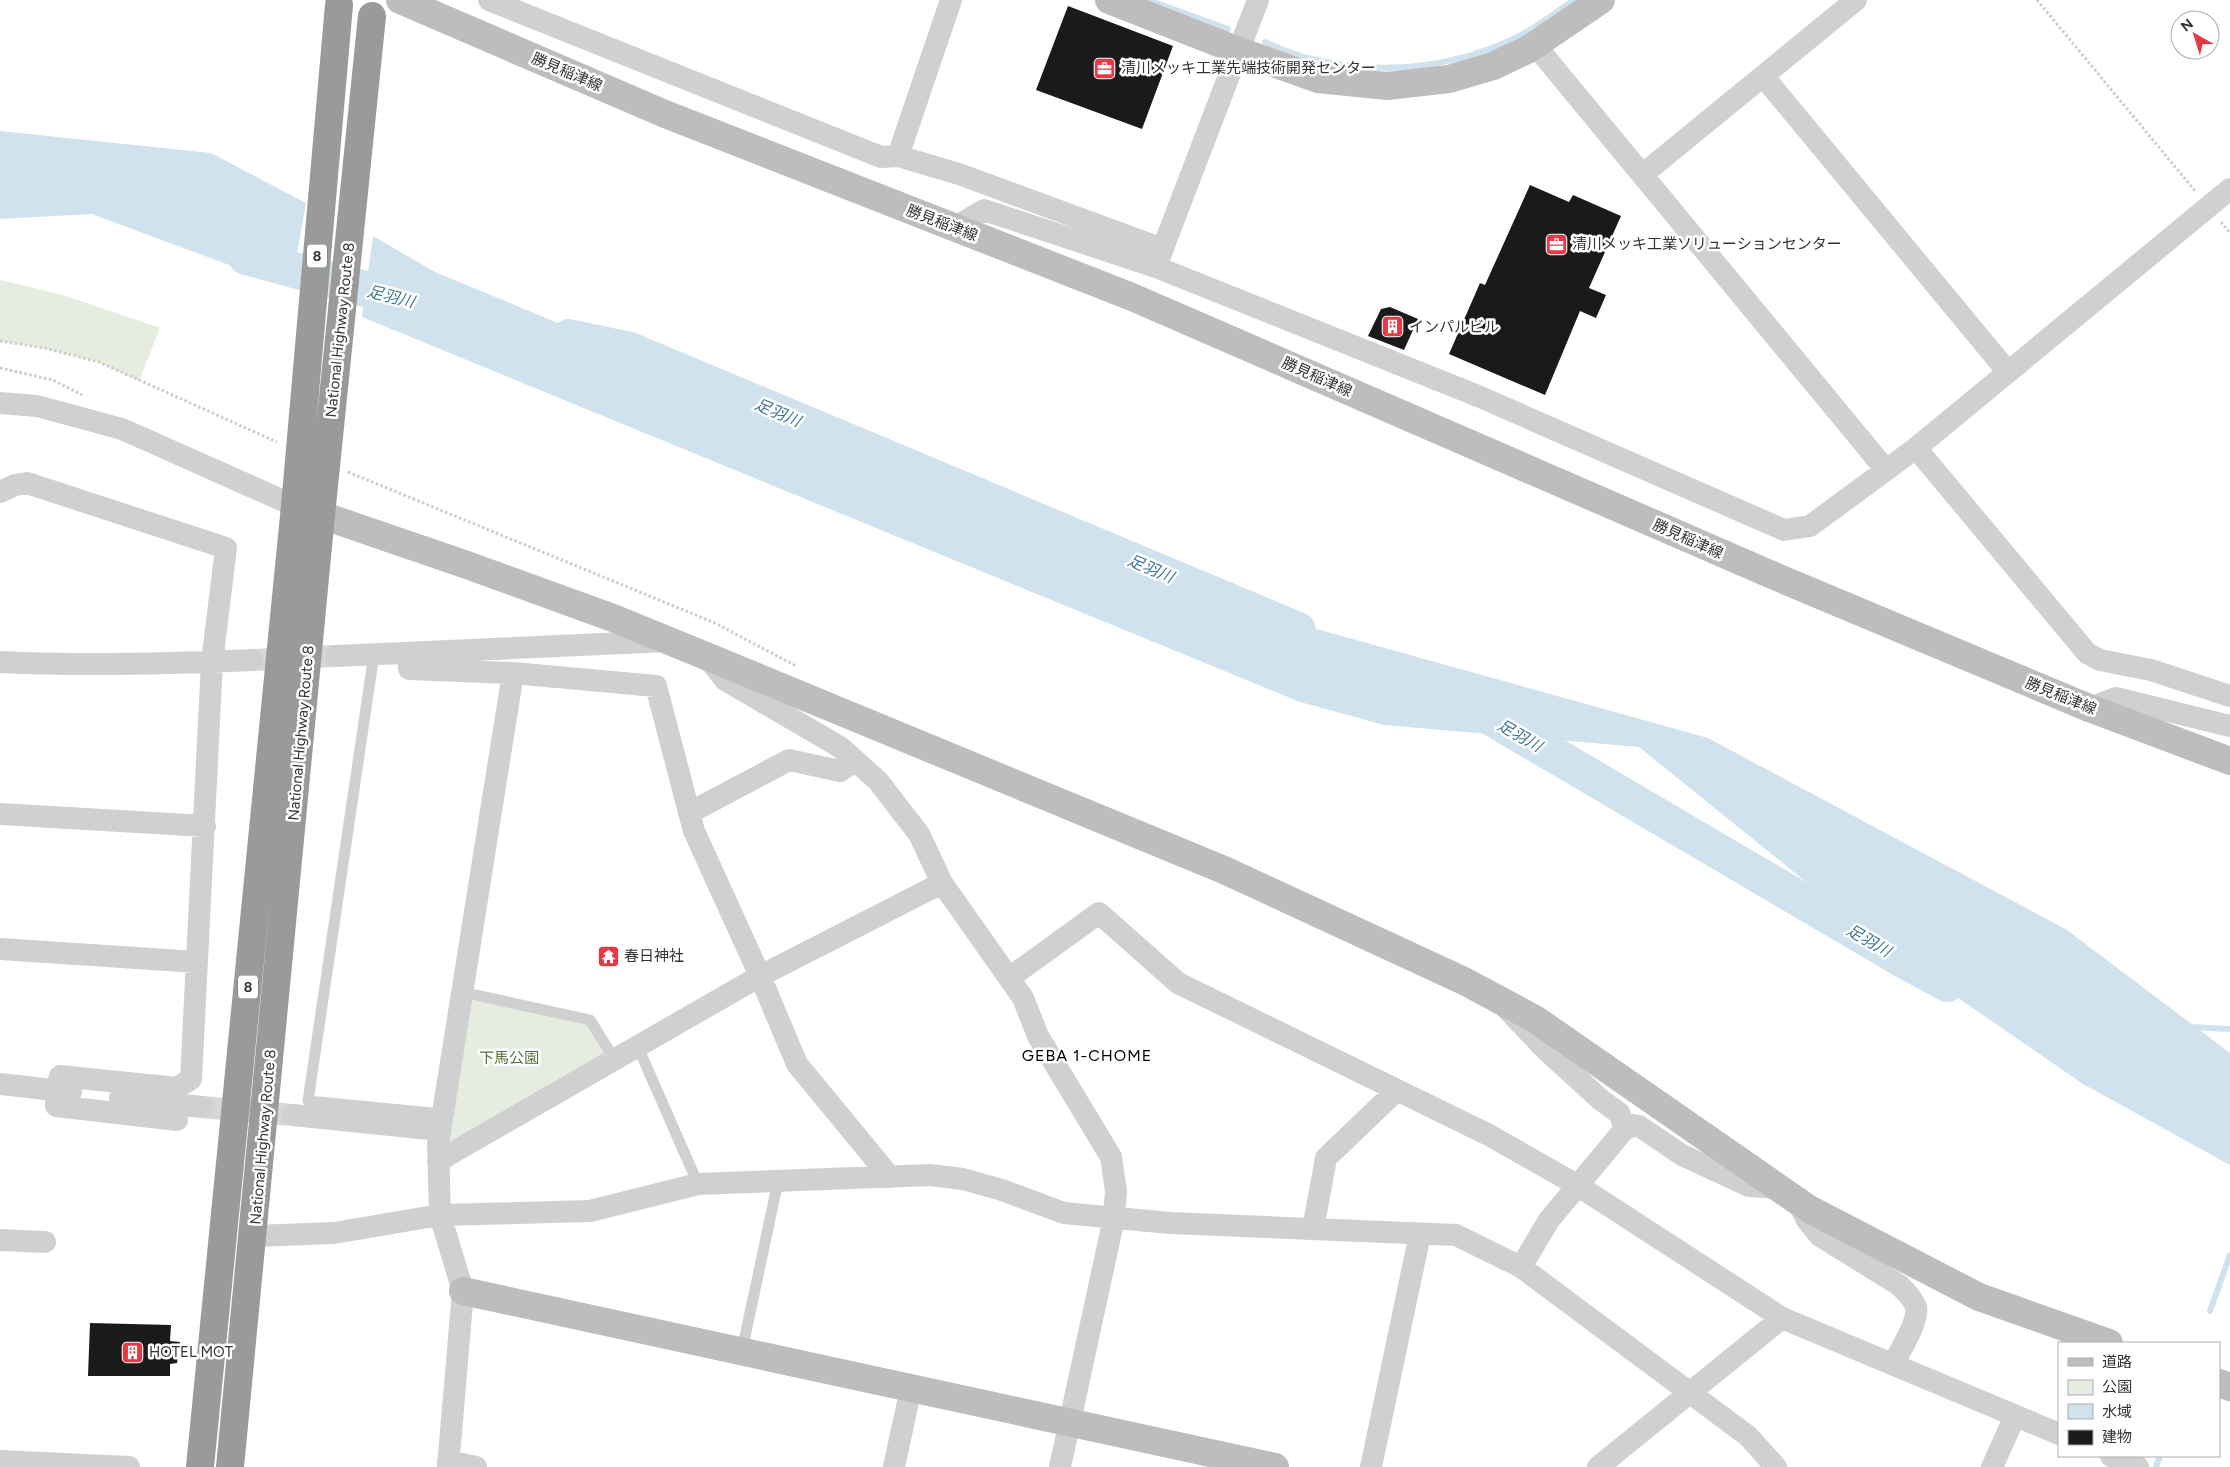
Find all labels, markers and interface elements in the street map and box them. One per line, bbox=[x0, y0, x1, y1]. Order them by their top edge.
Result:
north arrow bbox=[2170, 10, 2220, 60]
text: N bbox=[2178, 15, 2197, 35]
street label: 勝見稲津線 bbox=[529, 49, 605, 95]
office icon: 清川メッキ工業先端技術開発センター bbox=[1093, 56, 1117, 80]
place label: 清川メッキ工業先端技術開発センター bbox=[1121, 59, 1376, 77]
street label: 勝見稲津線 bbox=[904, 201, 980, 245]
office icon: 清川メッキ工業ソリューションセンター bbox=[1544, 232, 1568, 256]
place label: 清川メッキ工業ソリューションセンター bbox=[1572, 235, 1842, 253]
street label: National Highway Route 8 bbox=[322, 242, 358, 418]
road number: 8 bbox=[307, 245, 327, 268]
water label: 足羽川 bbox=[365, 281, 418, 312]
building icon: インパルビル bbox=[1381, 315, 1405, 339]
place label: インパルビル bbox=[1409, 318, 1499, 336]
street label: 勝見稲津線 bbox=[1279, 354, 1355, 400]
water label: 足羽川 bbox=[752, 394, 805, 431]
street label: 勝見稲津線 bbox=[1650, 516, 1726, 562]
water label: 足羽川 bbox=[1125, 550, 1178, 587]
street label: National Highway Route 8 bbox=[284, 645, 318, 821]
street label: 勝見稲津線 bbox=[2023, 674, 2099, 718]
water label: 足羽川 bbox=[1494, 715, 1547, 757]
water label: 足羽川 bbox=[1843, 920, 1896, 962]
temple icon: 春日神社 bbox=[596, 944, 620, 968]
place label: 春日神社 bbox=[624, 947, 684, 965]
road number: 8 bbox=[238, 976, 258, 999]
district label: GEBA 1-CHOME bbox=[1022, 1046, 1152, 1065]
street label: National Highway Route 8 bbox=[246, 1049, 280, 1225]
park label: 下馬公園 bbox=[479, 1049, 539, 1067]
building icon: HOTEL MOT bbox=[121, 1340, 145, 1364]
legend bbox=[2058, 1342, 2220, 1457]
place label: HOTEL MOT bbox=[149, 1343, 234, 1361]
text: 道路 bbox=[2102, 1353, 2132, 1371]
text: 公園 bbox=[2102, 1378, 2132, 1396]
text: 水域 bbox=[2102, 1403, 2132, 1421]
text: 建物 bbox=[2102, 1428, 2132, 1446]

